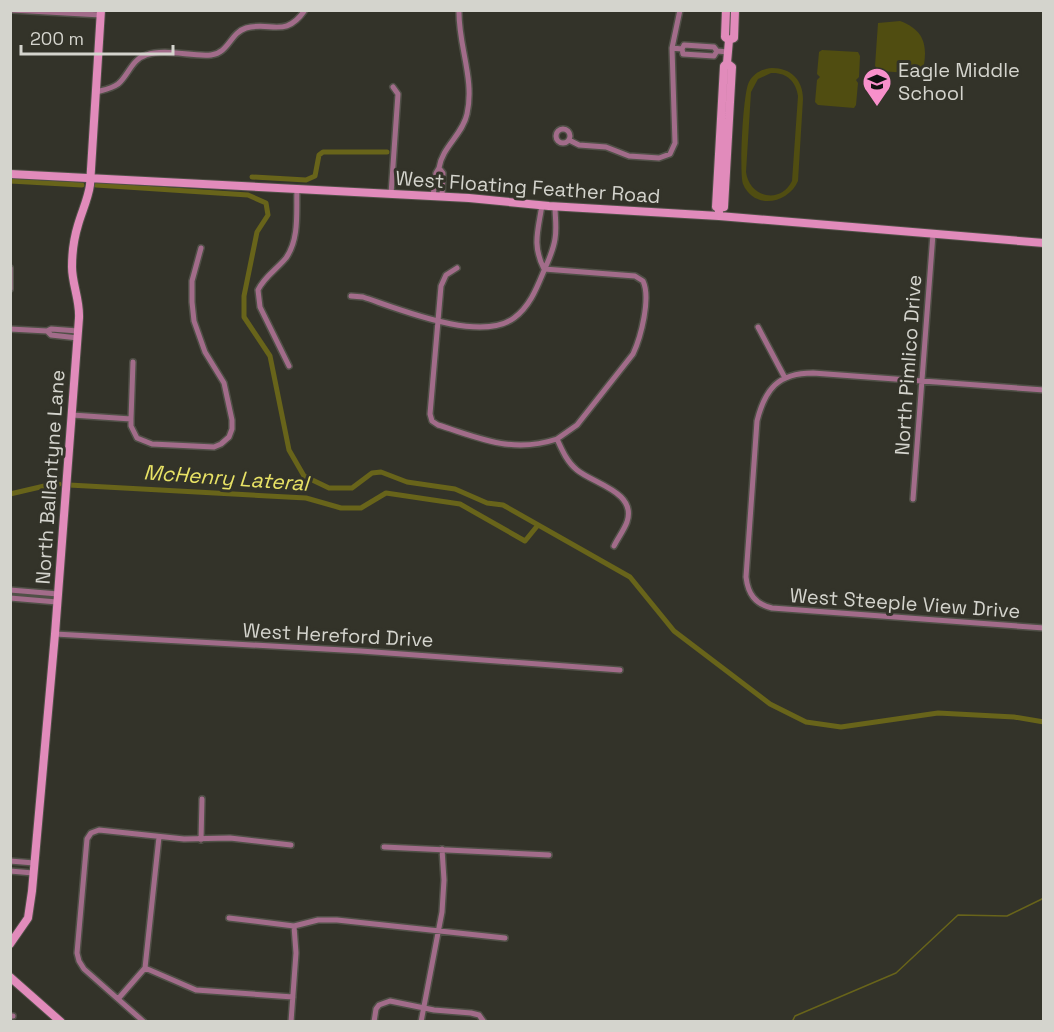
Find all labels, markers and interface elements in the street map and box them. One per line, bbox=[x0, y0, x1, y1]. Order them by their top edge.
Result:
scale bar bbox=[21, 18, 172, 56]
text: 200 m bbox=[30, 27, 84, 50]
place label: Eagle Middle School bbox=[898, 57, 1020, 106]
school or university icon: Eagle Middle School bbox=[861, 66, 893, 108]
street label: West Floating Feather Road bbox=[395, 165, 661, 209]
street label: North Pimlico Drive bbox=[889, 274, 927, 456]
street label: North Ballantyne Lane bbox=[30, 369, 70, 585]
water label: McHenry Lateral bbox=[143, 458, 312, 497]
street label: West Steeple View Drive bbox=[789, 582, 1021, 624]
street label: West Hereford Drive bbox=[242, 617, 434, 653]

